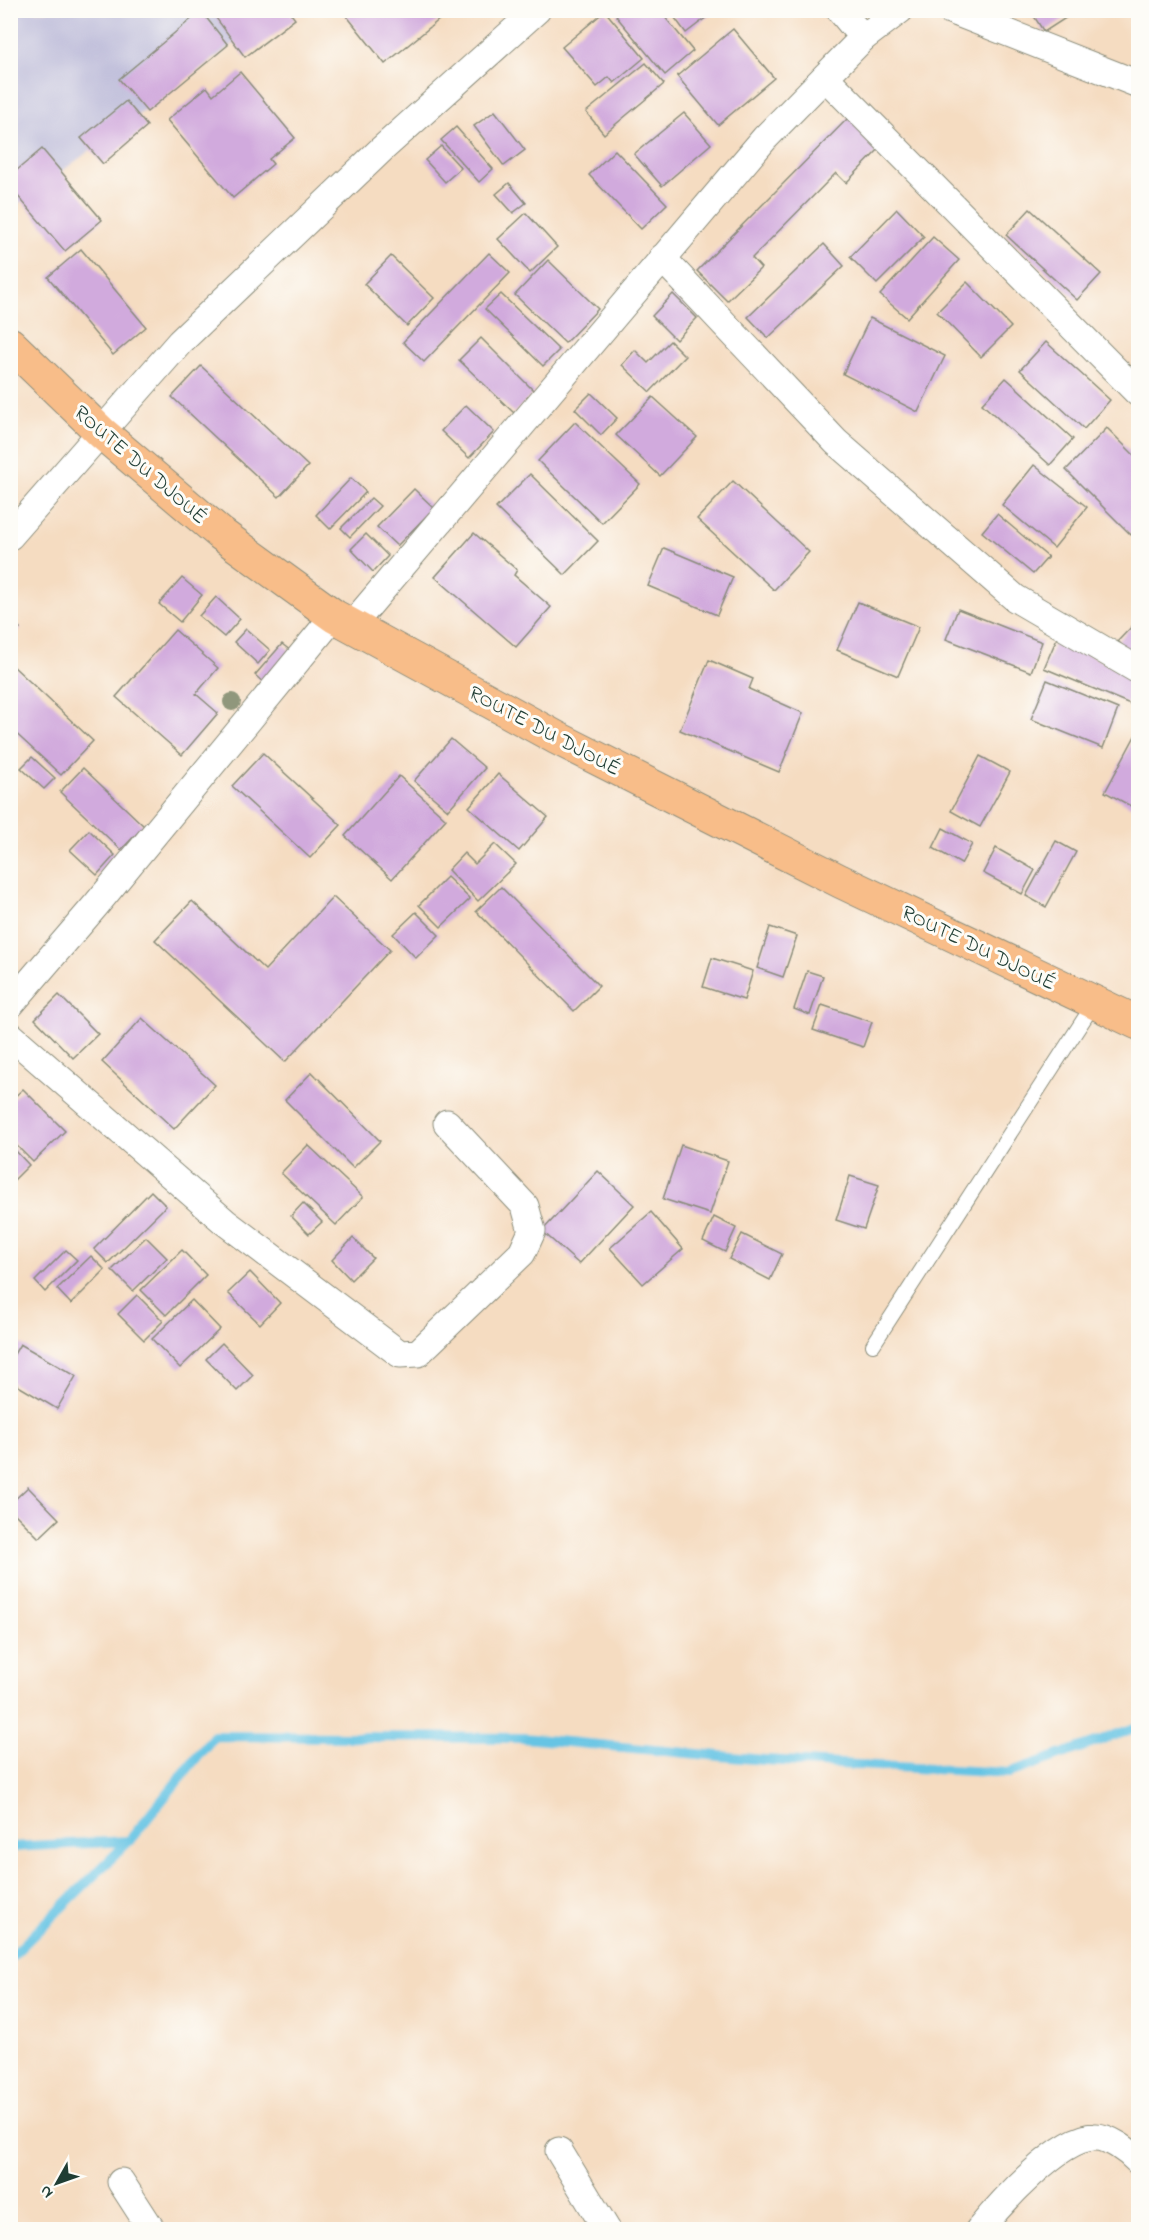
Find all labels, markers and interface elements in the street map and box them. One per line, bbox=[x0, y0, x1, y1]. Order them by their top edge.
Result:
street label: ROUTE DU DJOUÉ bbox=[66, 399, 213, 532]
street label: ROUTE DU DJOUÉ bbox=[463, 679, 625, 785]
street label: ROUTE DU DJOUÉ bbox=[896, 898, 1060, 999]
north arrow bbox=[27, 2153, 87, 2213]
text: N bbox=[34, 2179, 60, 2203]

